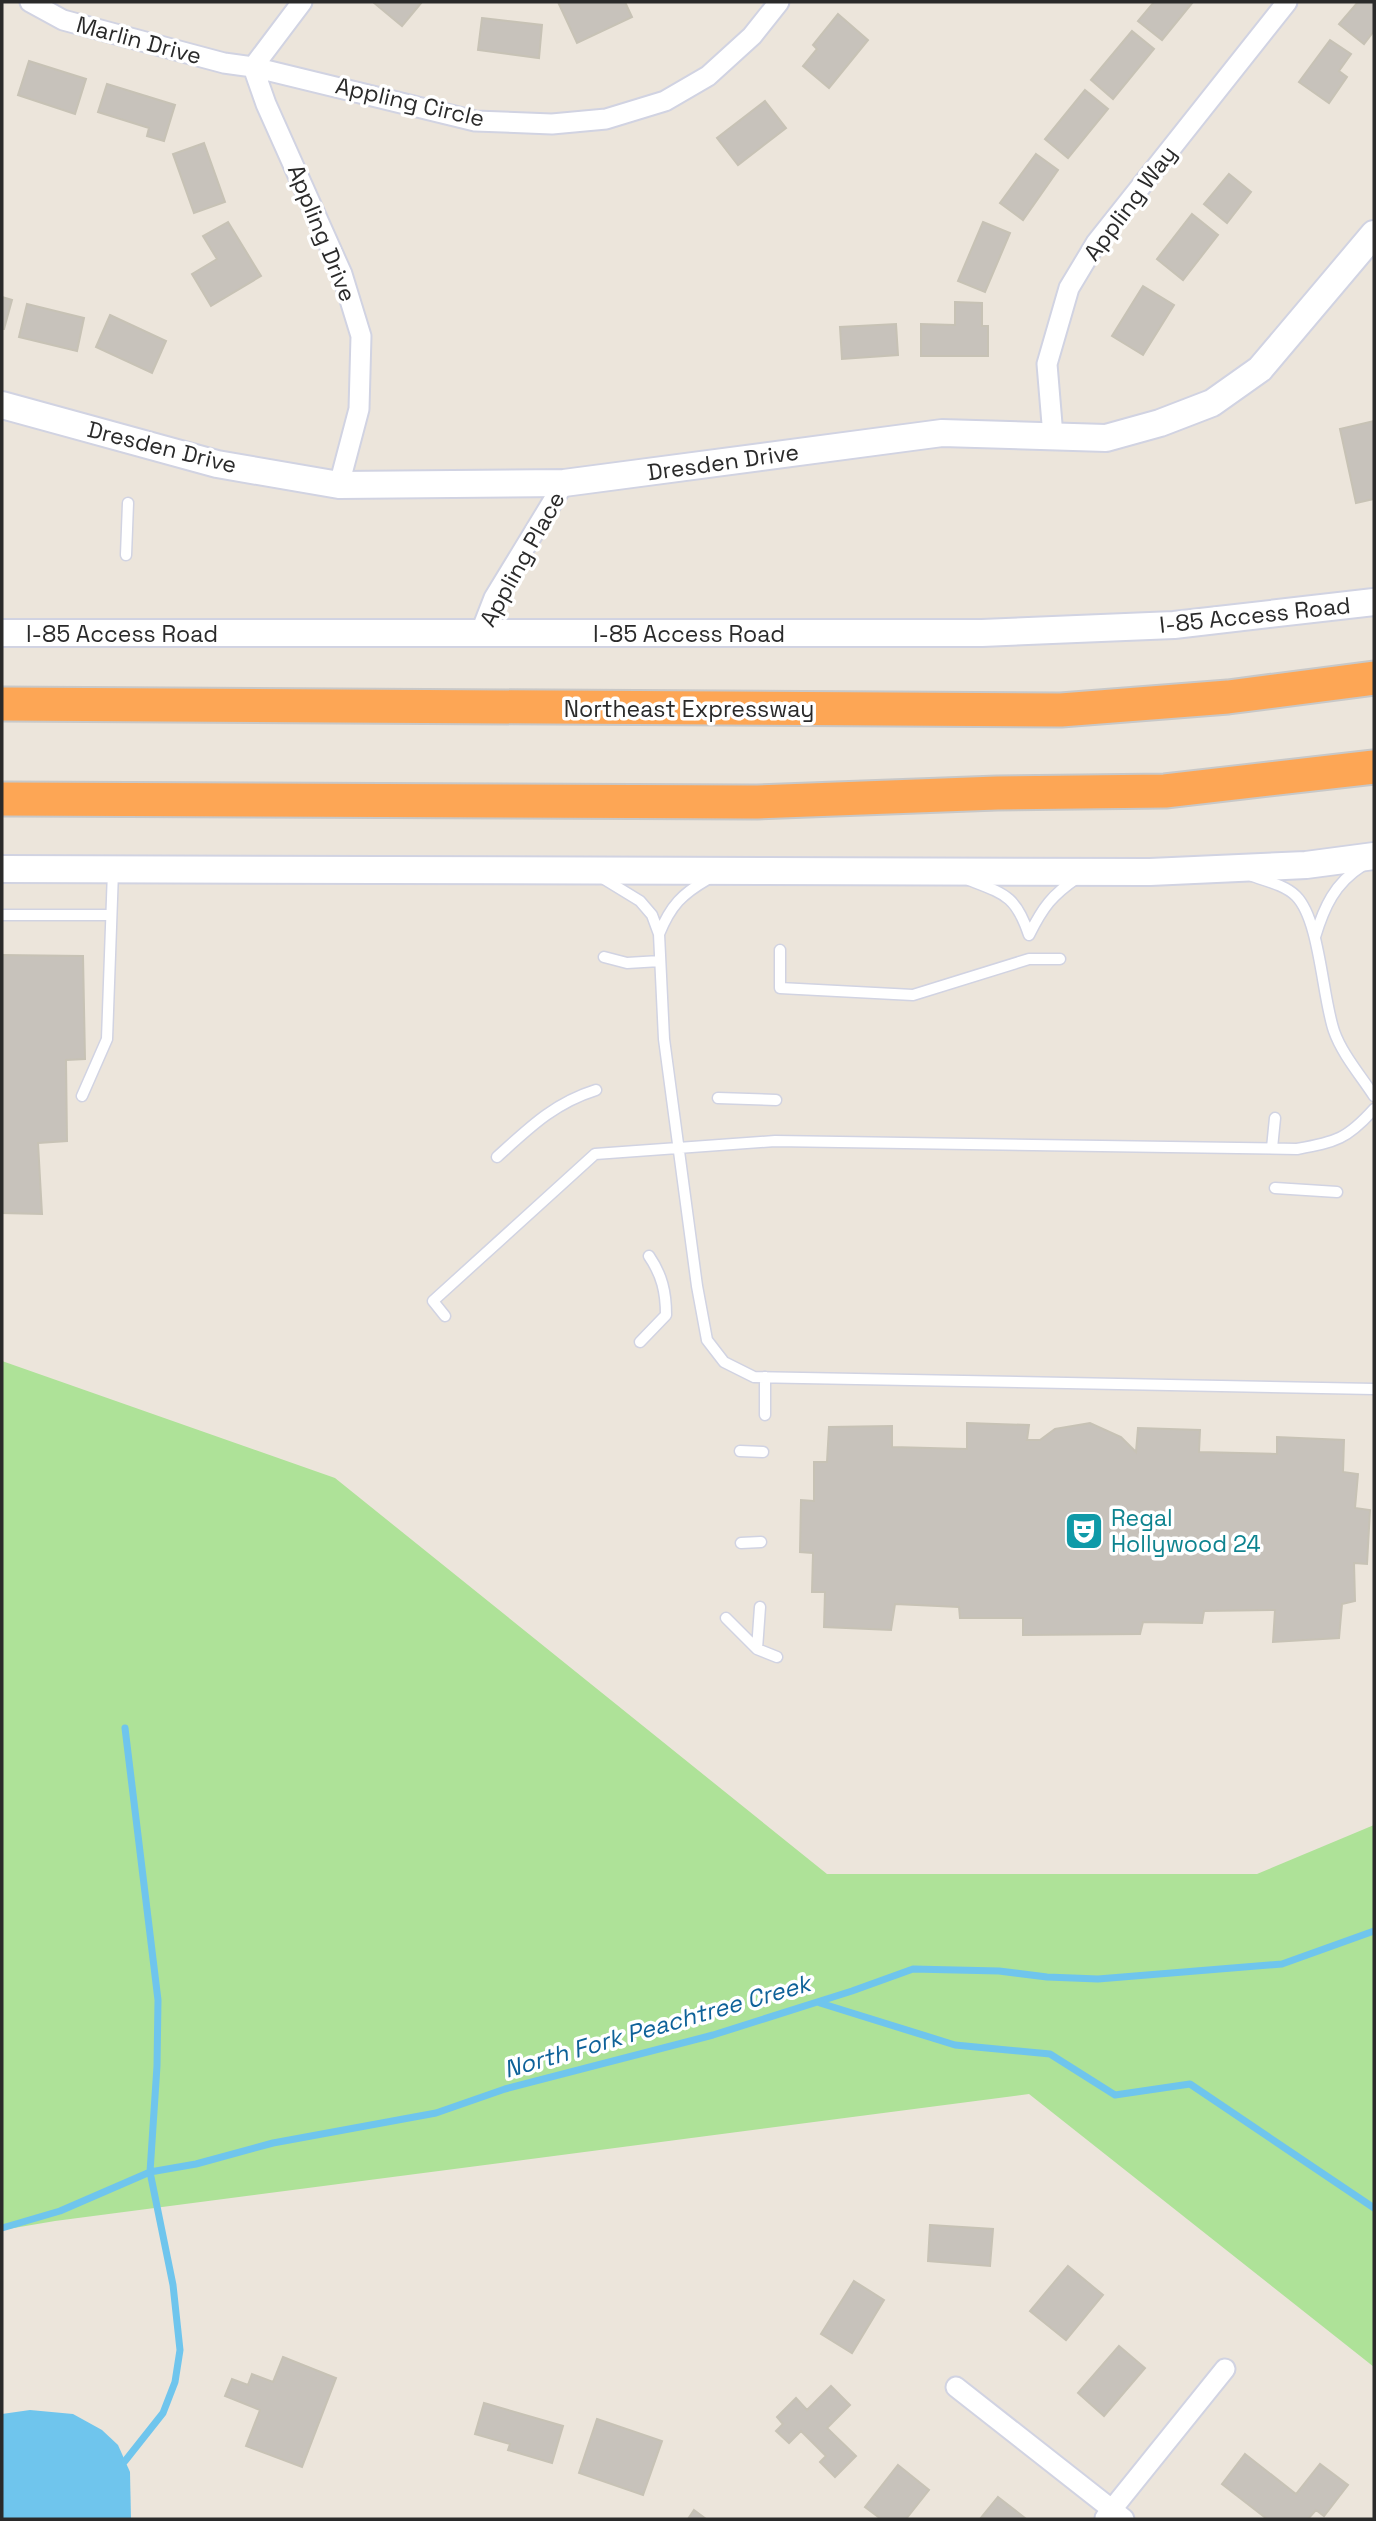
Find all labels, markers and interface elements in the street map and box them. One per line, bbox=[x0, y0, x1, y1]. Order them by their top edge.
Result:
street label: Marlin Drive bbox=[73, 9, 205, 71]
street label: Appling Circle bbox=[333, 70, 487, 134]
street label: Appling Way bbox=[1077, 139, 1183, 267]
street label: Appling Drive bbox=[281, 160, 363, 306]
street label: Dresden Drive bbox=[84, 414, 240, 480]
street label: Dresden Drive bbox=[645, 437, 801, 487]
street label: Appling Place bbox=[473, 486, 571, 632]
street label: I-85 Access Road bbox=[1158, 590, 1352, 640]
street label: I-85 Access Road bbox=[26, 619, 218, 649]
street label: I-85 Access Road bbox=[593, 619, 785, 649]
street label: Northeast Expressway bbox=[564, 694, 814, 724]
place label: Regal Hollywood 24 bbox=[1111, 1503, 1261, 1559]
theatre icon: Regal Hollywood 24 bbox=[1063, 1510, 1105, 1552]
water label: North Fork Peachtree Creek bbox=[500, 1966, 817, 2085]

